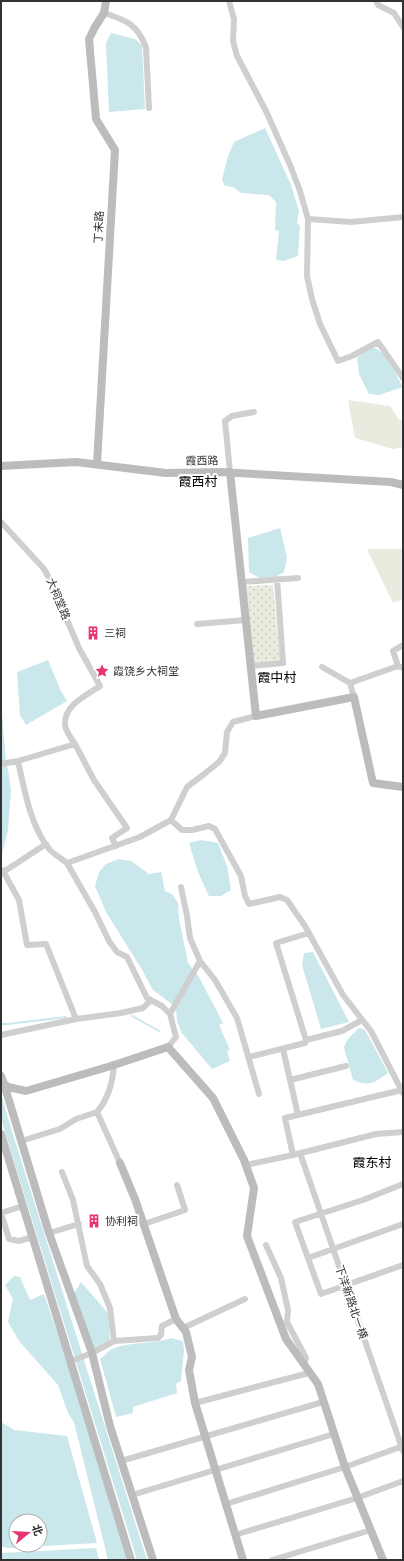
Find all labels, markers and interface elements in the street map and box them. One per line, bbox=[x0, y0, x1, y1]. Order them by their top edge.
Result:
street label: 丁未路 bbox=[91, 210, 107, 244]
street label: 霞西路 bbox=[185, 453, 219, 469]
district label: 霞西村 bbox=[178, 473, 218, 491]
street label: 大祠堂路 bbox=[43, 576, 73, 622]
building icon: 三祠 bbox=[85, 625, 101, 641]
place label: 三祠 bbox=[104, 626, 126, 641]
place icon: 霞饶乡大祠堂 bbox=[94, 663, 110, 679]
place label: 霞饶乡大祠堂 bbox=[113, 664, 179, 679]
district label: 霞中村 bbox=[257, 669, 297, 687]
district label: 霞东村 bbox=[352, 1154, 392, 1172]
building icon: 协利祠 bbox=[86, 1213, 102, 1229]
place label: 协利祠 bbox=[105, 1214, 138, 1229]
street label: 下洋新路北一横 bbox=[331, 1263, 371, 1341]
north arrow bbox=[8, 1513, 48, 1553]
text: 北 bbox=[28, 1523, 46, 1538]

